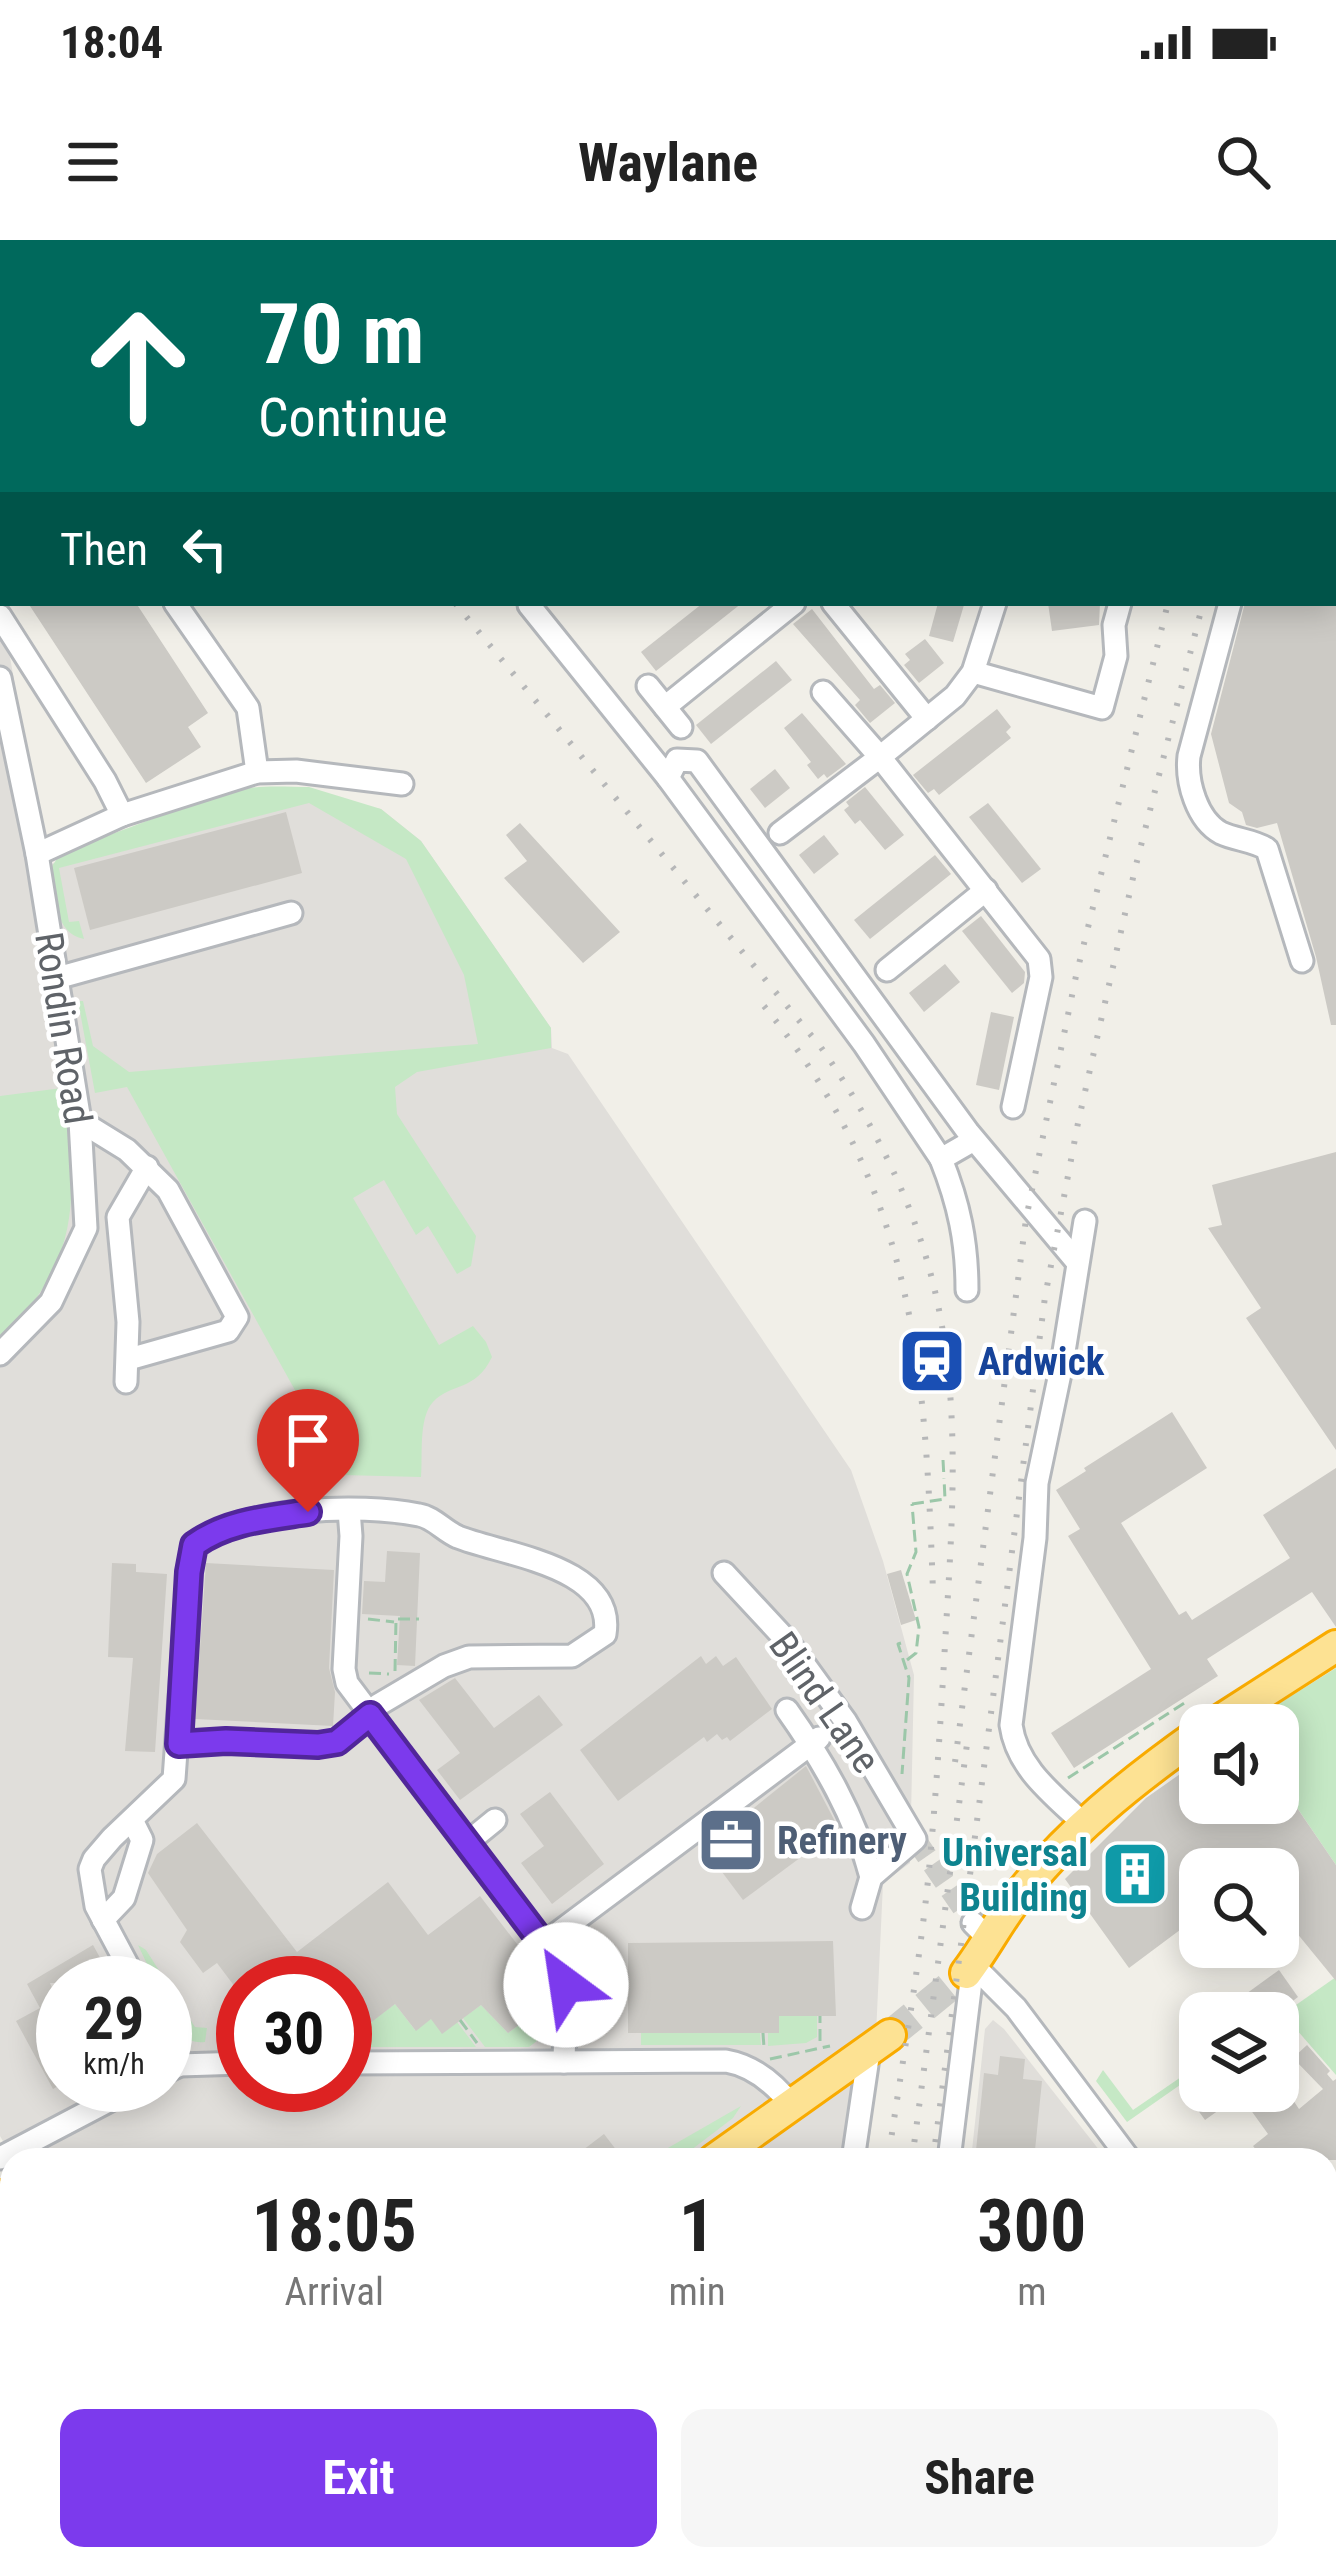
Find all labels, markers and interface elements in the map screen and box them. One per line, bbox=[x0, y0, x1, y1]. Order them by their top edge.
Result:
text: 18:04 bbox=[60, 16, 163, 69]
icon: menu bbox=[60, 129, 126, 195]
icon: search bbox=[1210, 129, 1276, 195]
text: Waylane bbox=[578, 131, 758, 194]
text: 70 m bbox=[258, 285, 425, 384]
icon: ahead bbox=[60, 288, 216, 444]
text: Continue bbox=[258, 386, 448, 449]
icon: left bbox=[172, 516, 238, 582]
text: Then bbox=[60, 523, 148, 576]
street label: Rondin Road bbox=[25, 929, 101, 1127]
station icon: Ardwick bbox=[897, 1326, 967, 1396]
place label: Ardwick bbox=[978, 1339, 1105, 1385]
pin bbox=[257, 1389, 359, 1512]
icon: arrive bbox=[275, 1407, 341, 1473]
street label: Blind Lane bbox=[759, 1624, 889, 1782]
map controls bbox=[1179, 1704, 1299, 2112]
button: sound bbox=[1179, 1704, 1299, 1824]
office icon: Refinery bbox=[696, 1805, 766, 1875]
place label: Refinery bbox=[777, 1818, 908, 1864]
place label: Universal Building bbox=[942, 1830, 1088, 1921]
building icon: Universal Building bbox=[1100, 1839, 1170, 1909]
button: search bbox=[1179, 1848, 1299, 1968]
position arrow bbox=[503, 1922, 629, 2048]
speed limit sign: 30 bbox=[216, 1956, 372, 2112]
text: 29 bbox=[84, 1983, 144, 2054]
button: layers bbox=[1179, 1992, 1299, 2112]
text: km/h bbox=[83, 2046, 145, 2081]
text: 18:05 bbox=[252, 2184, 417, 2269]
text: 1 bbox=[679, 2184, 715, 2269]
text: 300 bbox=[977, 2184, 1086, 2269]
text: Arrival bbox=[285, 2269, 384, 2315]
text: min bbox=[668, 2269, 726, 2315]
text: m bbox=[1017, 2269, 1047, 2315]
button: Exit bbox=[60, 2409, 657, 2547]
button: Share bbox=[681, 2409, 1278, 2547]

